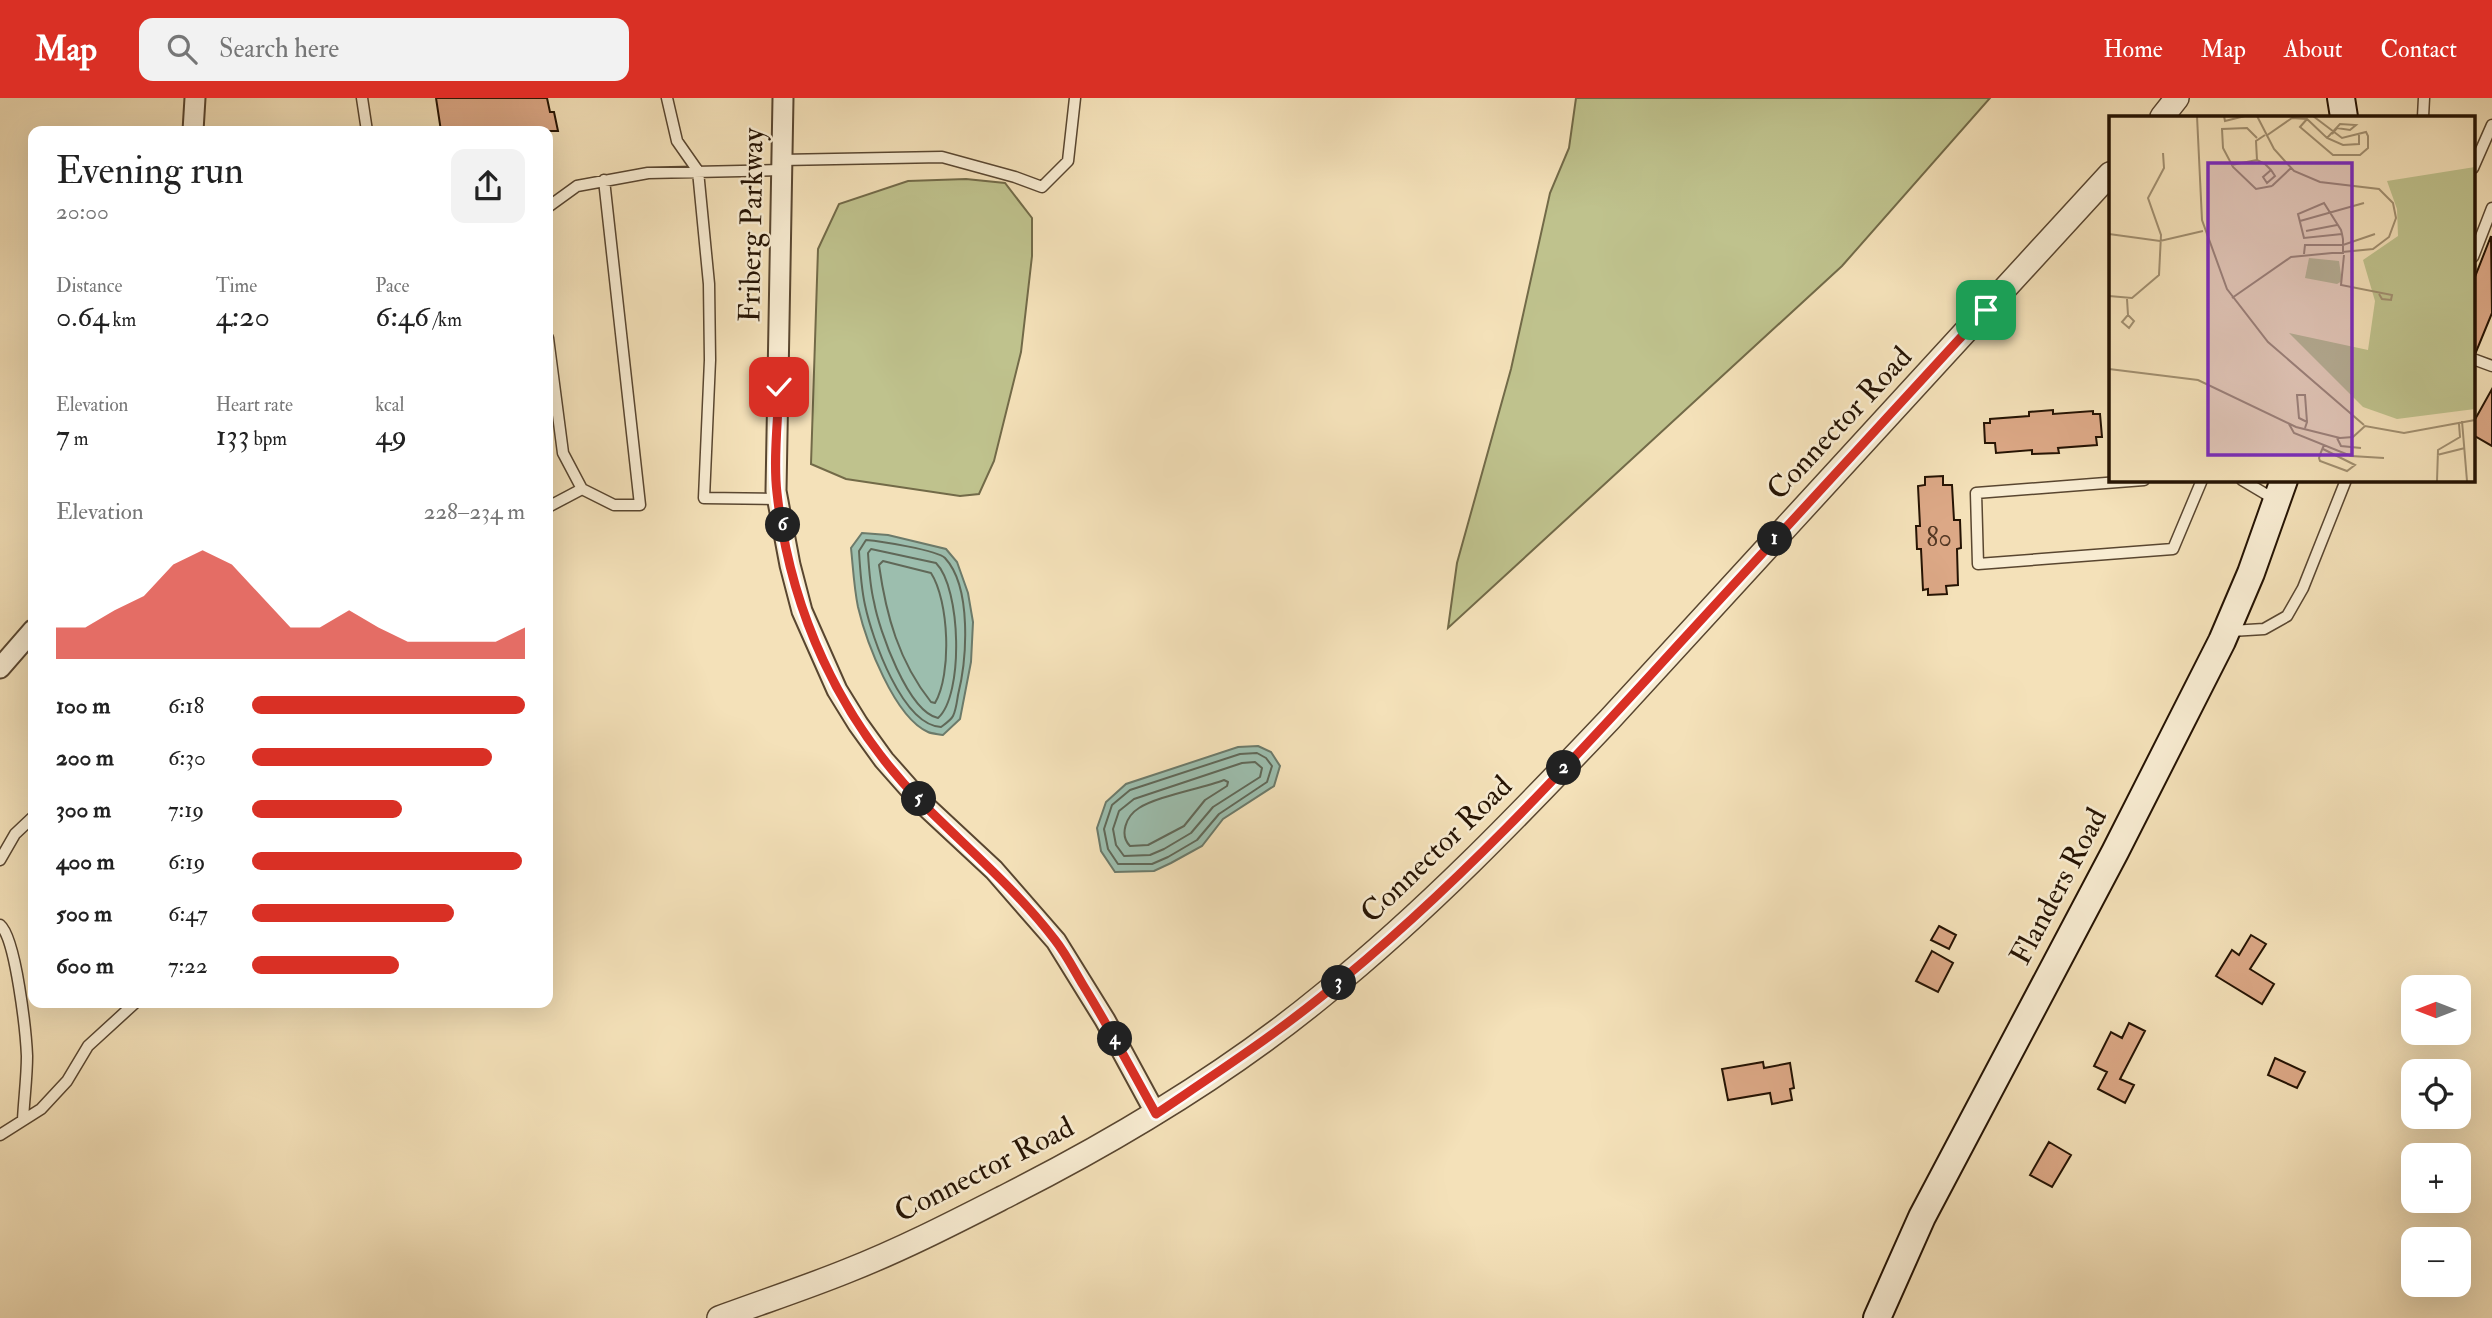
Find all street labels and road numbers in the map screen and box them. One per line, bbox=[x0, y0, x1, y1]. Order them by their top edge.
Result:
street label: Friberg Parkway bbox=[731, 127, 772, 323]
street label: Connector Road bbox=[1759, 339, 1920, 508]
street label: Connector Road bbox=[1353, 768, 1520, 931]
street label: Flanders Road bbox=[2002, 801, 2115, 971]
street label: Connector Road bbox=[888, 1108, 1080, 1230]

